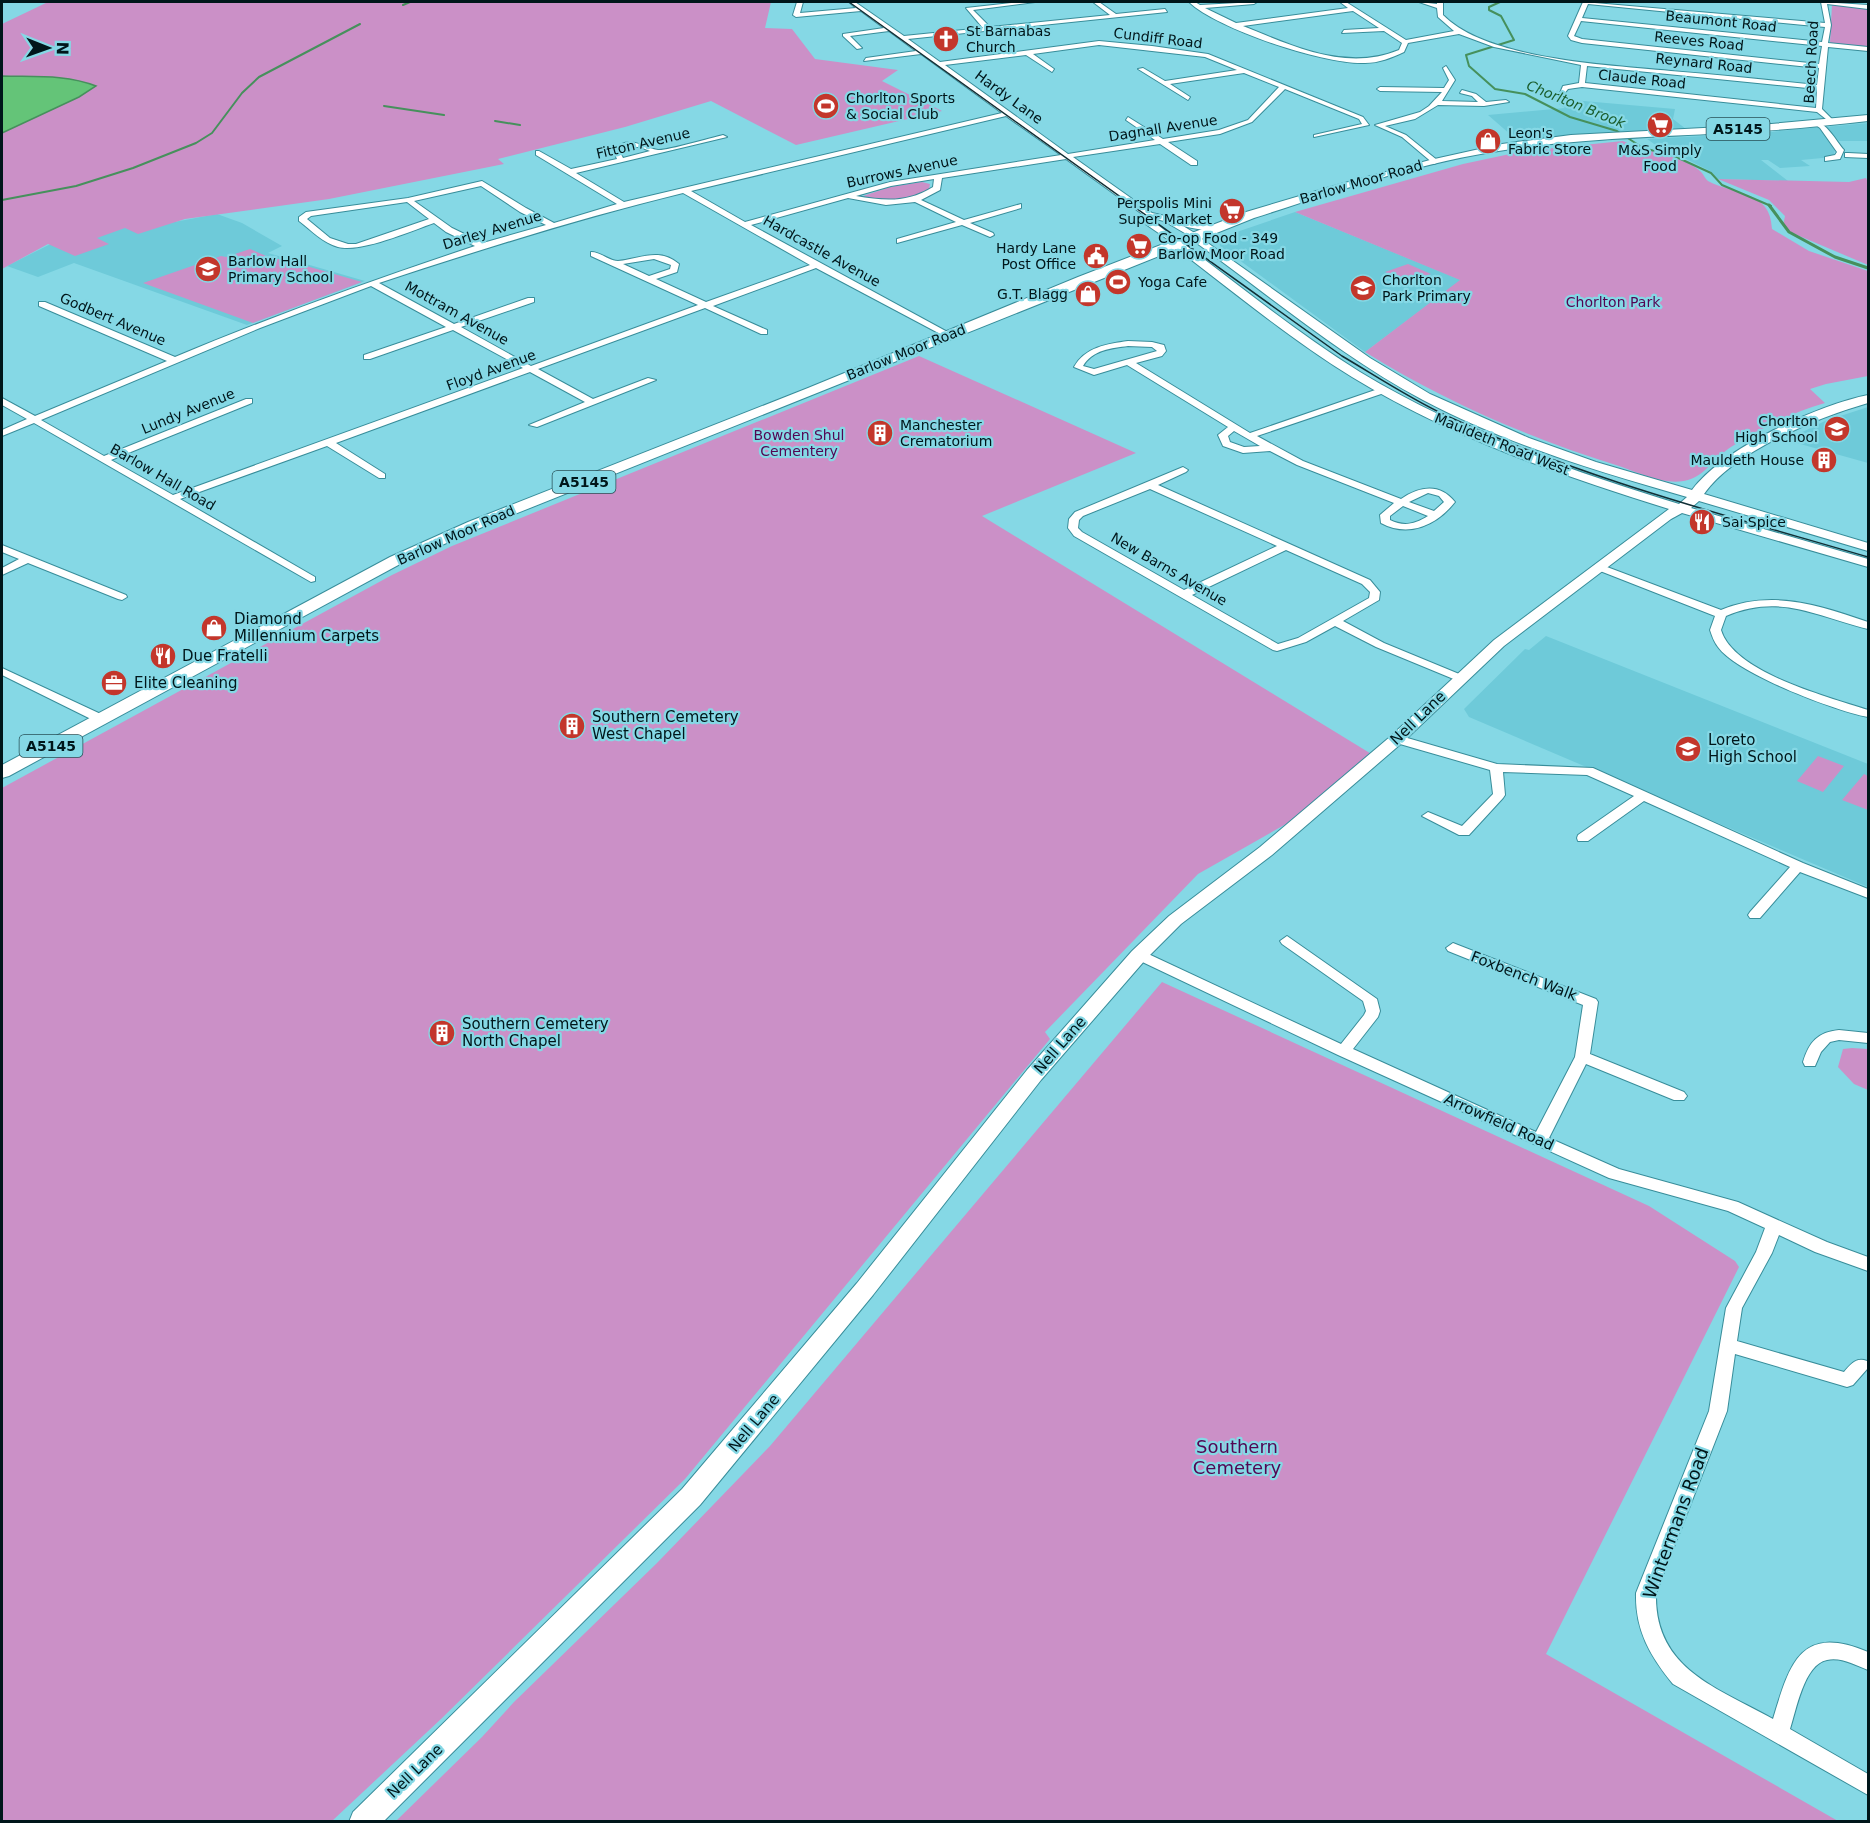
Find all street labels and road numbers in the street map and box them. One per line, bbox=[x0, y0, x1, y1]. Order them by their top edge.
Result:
street label: Beaumont Road bbox=[1665, 7, 1777, 35]
street label: Beech Road bbox=[1801, 20, 1821, 104]
street label: Cundiff Road bbox=[1113, 25, 1203, 51]
street label: Reeves Road bbox=[1653, 28, 1745, 54]
street label: Reynard Road bbox=[1655, 50, 1753, 76]
street label: Claude Road bbox=[1597, 66, 1687, 92]
street label: Hardy Lane bbox=[972, 67, 1046, 127]
street label: Dagnall Avenue bbox=[1107, 111, 1219, 145]
road number: A5145 bbox=[1706, 118, 1770, 140]
street label: Fitton Avenue bbox=[595, 124, 691, 162]
street label: Burrows Avenue bbox=[845, 151, 959, 191]
street label: Barlow Moor Road bbox=[1298, 157, 1424, 207]
street label: Darley Avenue bbox=[441, 207, 543, 253]
street label: Hardcastle Avenue bbox=[761, 212, 883, 290]
street label: Mottram Avenue bbox=[402, 278, 512, 348]
street label: Godbert Avenue bbox=[58, 289, 168, 349]
street label: Barlow Moor Road bbox=[844, 321, 968, 383]
street label: Floyd Avenue bbox=[444, 346, 538, 394]
street label: Lundy Avenue bbox=[139, 385, 237, 437]
street label: Mauldeth Road West bbox=[1432, 410, 1572, 479]
street label: Barlow Hall Road bbox=[108, 440, 218, 514]
road number: A5145 bbox=[552, 471, 616, 493]
street label: Barlow Moor Road bbox=[395, 502, 517, 568]
street label: New Barns Avenue bbox=[1108, 529, 1230, 609]
street label: Nell Lane bbox=[1387, 687, 1449, 749]
road number: A5145 bbox=[20, 735, 82, 757]
street label: Foxbench Walk bbox=[1468, 947, 1580, 1005]
street label: Nell Lane bbox=[1030, 1013, 1090, 1077]
street label: Arrowfield Road bbox=[1441, 1090, 1557, 1154]
street label: Nell Lane bbox=[725, 1390, 783, 1456]
street label: Wintermans Road bbox=[1638, 1444, 1713, 1601]
street label: Nell Lane bbox=[384, 1740, 446, 1802]

